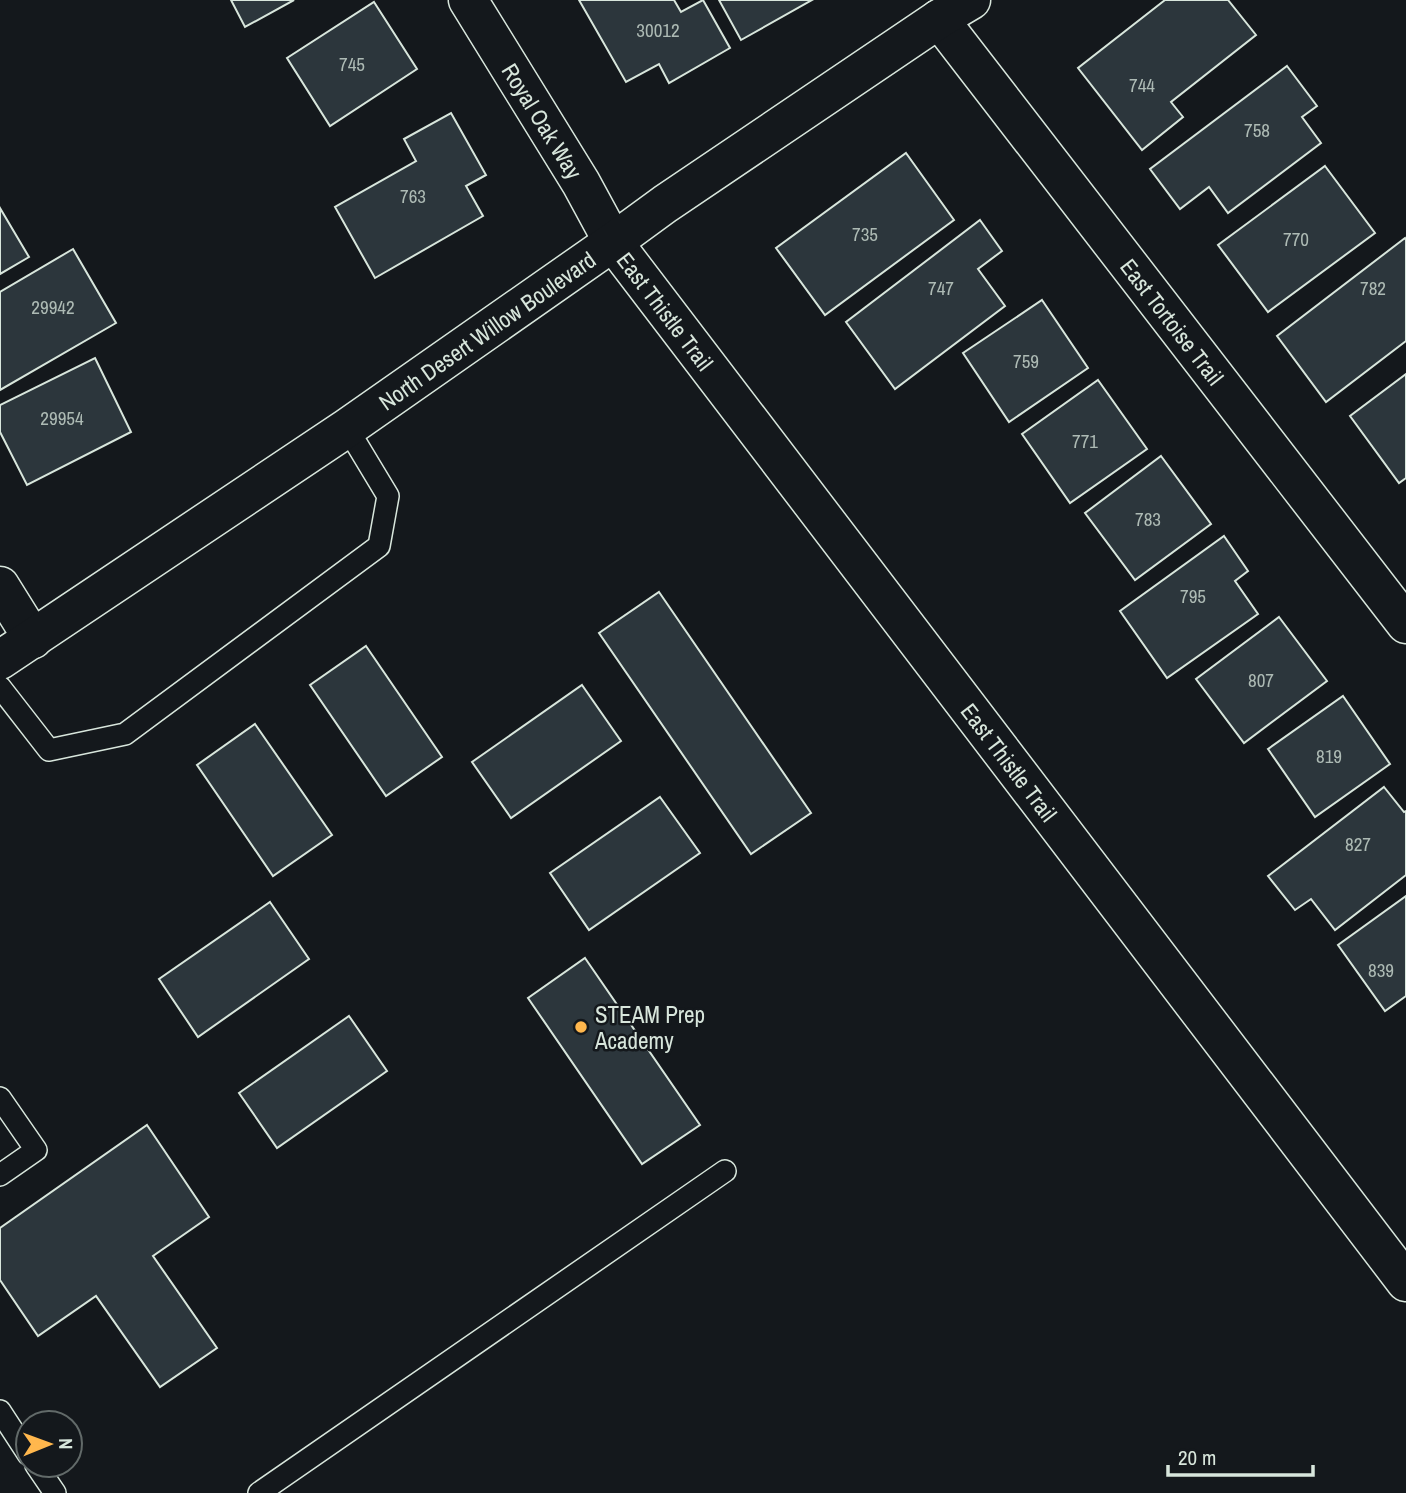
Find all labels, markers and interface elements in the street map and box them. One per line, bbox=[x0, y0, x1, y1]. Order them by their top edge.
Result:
house number: 30012 bbox=[636, 17, 680, 43]
house number: 745 bbox=[339, 51, 365, 77]
street label: Royal Oak Way bbox=[495, 57, 590, 185]
house number: 744 bbox=[1129, 72, 1155, 98]
house number: 758 bbox=[1244, 117, 1270, 143]
house number: 763 bbox=[400, 183, 426, 209]
house number: 735 bbox=[852, 221, 878, 247]
house number: 770 bbox=[1283, 226, 1309, 252]
street label: North Desert Willow Boulevard bbox=[372, 244, 601, 417]
street label: East Thistle Trail bbox=[610, 245, 721, 377]
street label: East Tortoise Trail bbox=[1114, 252, 1231, 391]
house number: 747 bbox=[928, 275, 954, 301]
house number: 782 bbox=[1360, 275, 1386, 301]
house number: 29942 bbox=[31, 294, 75, 320]
house number: 759 bbox=[1013, 348, 1039, 374]
house number: 29954 bbox=[40, 405, 84, 431]
house number: 771 bbox=[1072, 428, 1098, 454]
house number: 783 bbox=[1135, 506, 1161, 532]
house number: 795 bbox=[1180, 583, 1206, 609]
house number: 807 bbox=[1248, 667, 1274, 693]
street label: East Thistle Trail bbox=[954, 696, 1065, 828]
house number: 819 bbox=[1316, 743, 1342, 769]
house number: 827 bbox=[1345, 831, 1371, 857]
house number: 839 bbox=[1368, 957, 1394, 983]
place label: STEAM Prep Academy bbox=[594, 999, 705, 1056]
marker: STEAM Prep Academy bbox=[573, 1019, 589, 1035]
north arrow bbox=[14, 1409, 84, 1479]
scale bar bbox=[1168, 1434, 1313, 1478]
text: N bbox=[53, 1438, 79, 1450]
text: 20 m bbox=[1178, 1443, 1216, 1472]

